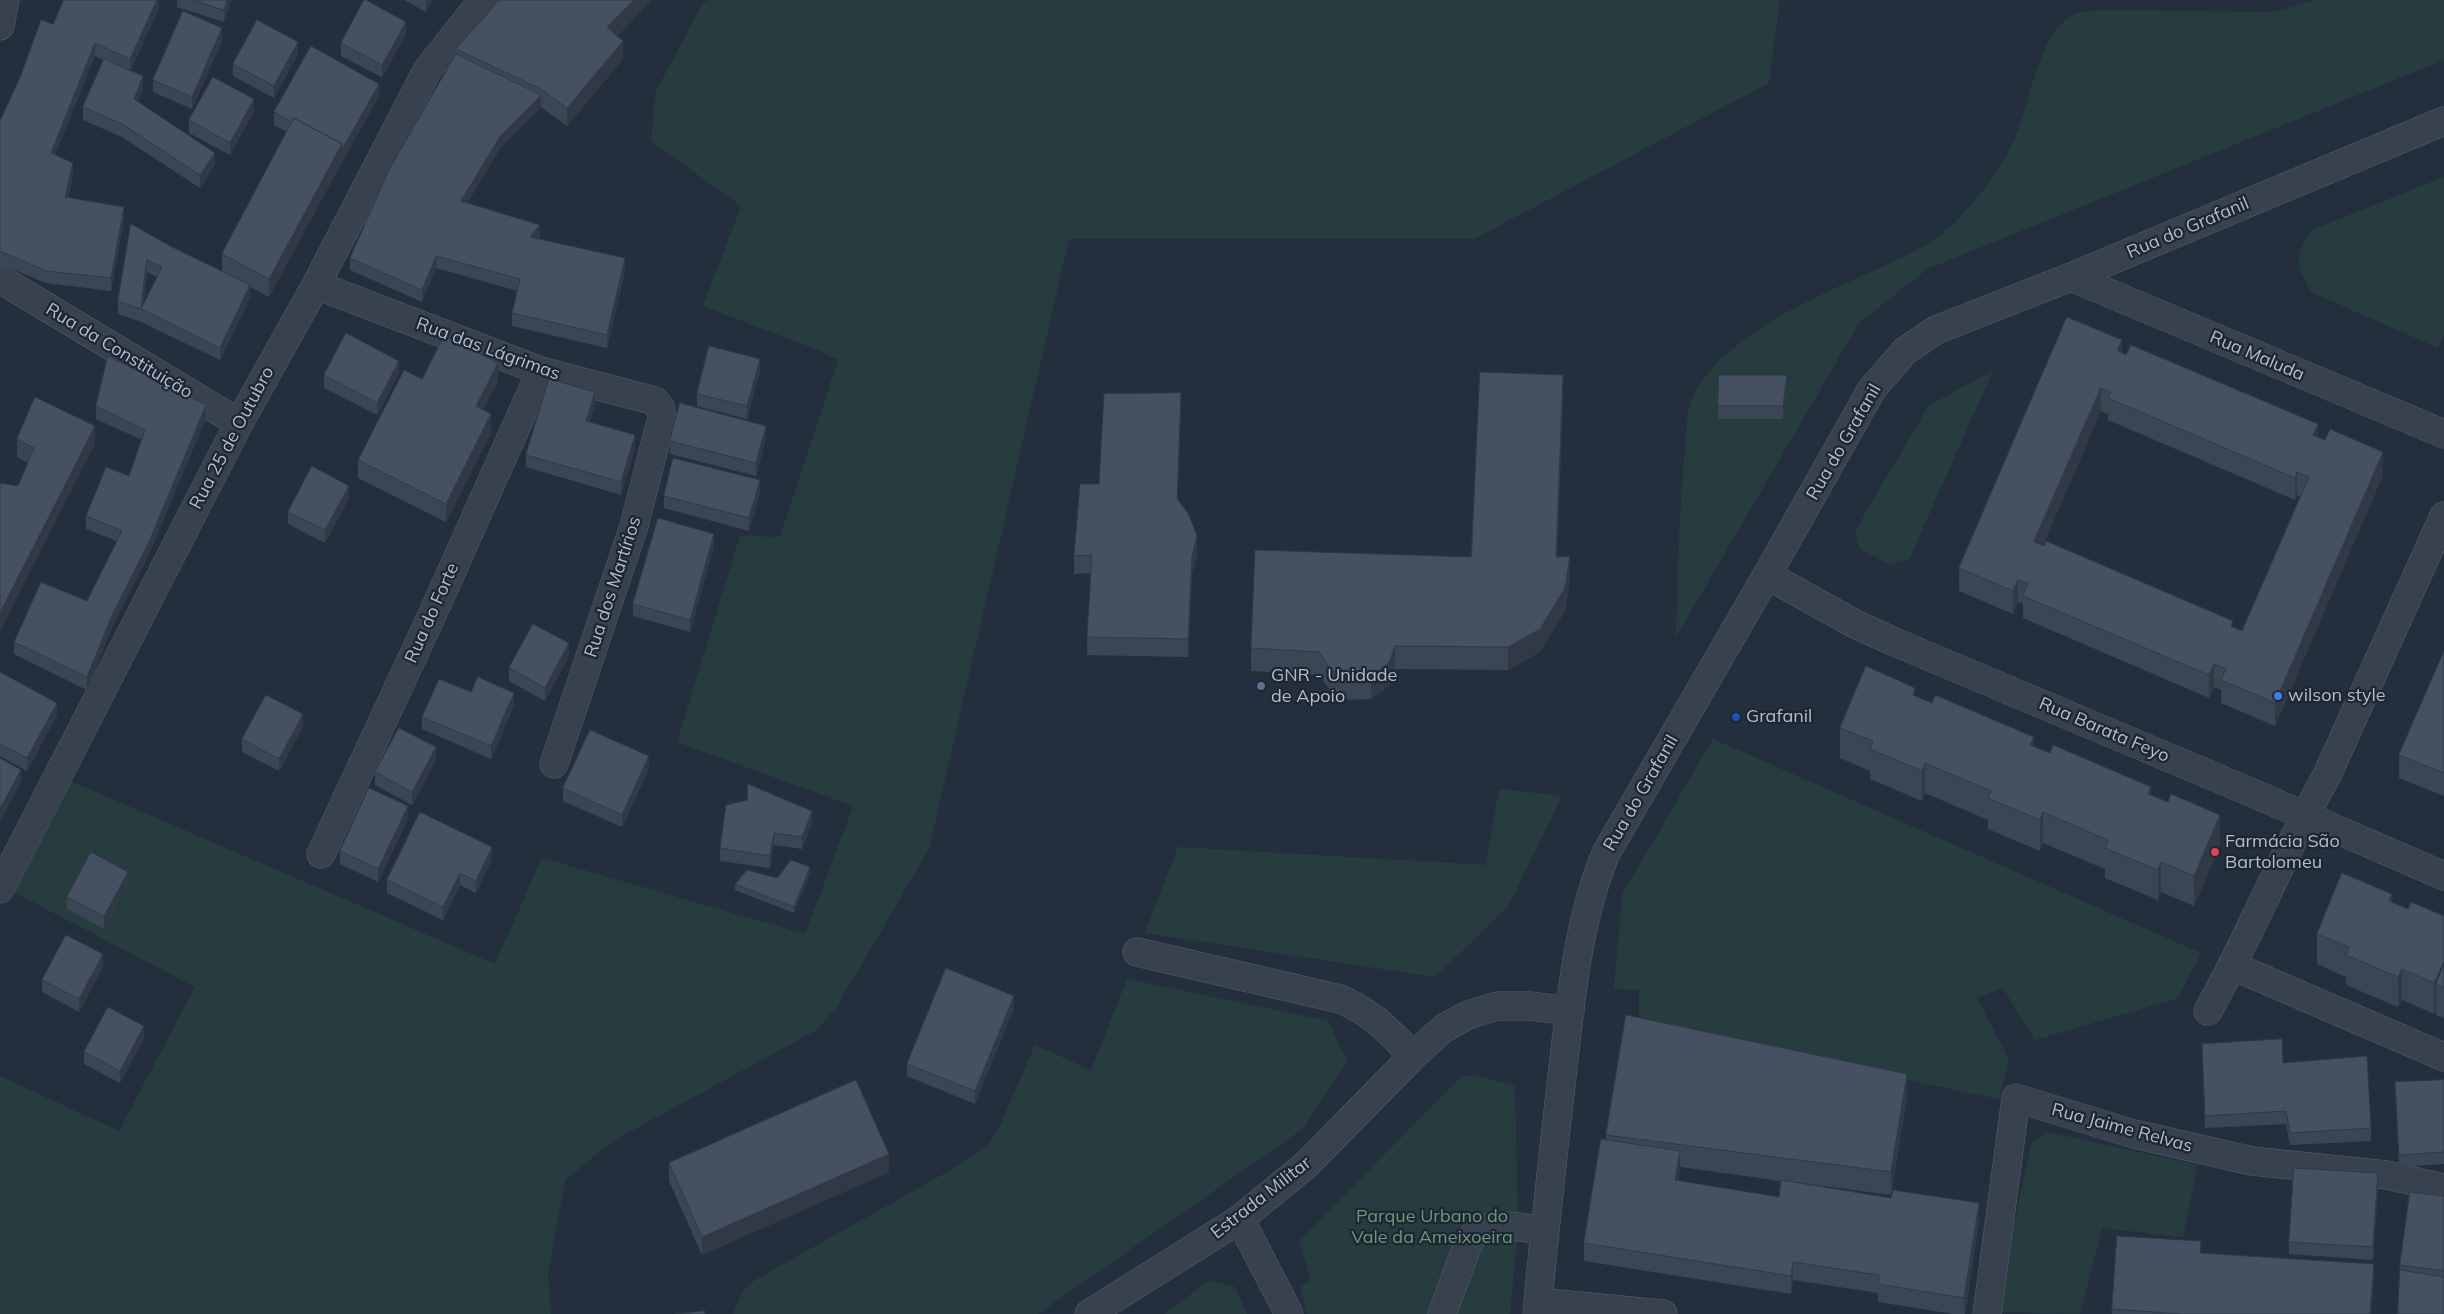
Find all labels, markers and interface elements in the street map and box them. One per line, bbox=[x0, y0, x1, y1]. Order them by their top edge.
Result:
street label: Rua do Grafanil bbox=[2124, 193, 2252, 263]
street label: Rua da Constituição bbox=[42, 299, 196, 403]
street label: Rua das Lágrimas bbox=[413, 313, 563, 385]
street label: Rua Maluda bbox=[2206, 326, 2308, 386]
street label: Rua 25 de Outubro bbox=[185, 363, 279, 513]
street label: Rua do Grafanil bbox=[1802, 380, 1886, 504]
street label: Rua dos Martírios bbox=[580, 514, 646, 660]
street label: Rua do Forte bbox=[400, 560, 464, 666]
place label: GNR - Unidade de Apoio bbox=[1271, 665, 1397, 708]
marker: GNR - Unidade de Apoio bbox=[1255, 680, 1267, 692]
place label: wilson style bbox=[2288, 685, 2386, 707]
marker: wilson style bbox=[2272, 690, 2284, 702]
street label: Rua Barata Feyo bbox=[2036, 693, 2172, 767]
place label: Grafanil bbox=[1746, 706, 1812, 728]
marker: Grafanil bbox=[1730, 711, 1742, 723]
street label: Rua do Grafanil bbox=[1599, 731, 1683, 855]
place label: Farmácia São Bartolomeu bbox=[2225, 831, 2340, 874]
marker: Farmácia São Bartolomeu bbox=[2209, 846, 2221, 858]
street label: Rua Jaime Relvas bbox=[2049, 1099, 2195, 1157]
street label: Estrada Militar bbox=[1207, 1152, 1315, 1244]
park label: Parque Urbano do Vale da Ameixoeira bbox=[1351, 1206, 1513, 1248]

